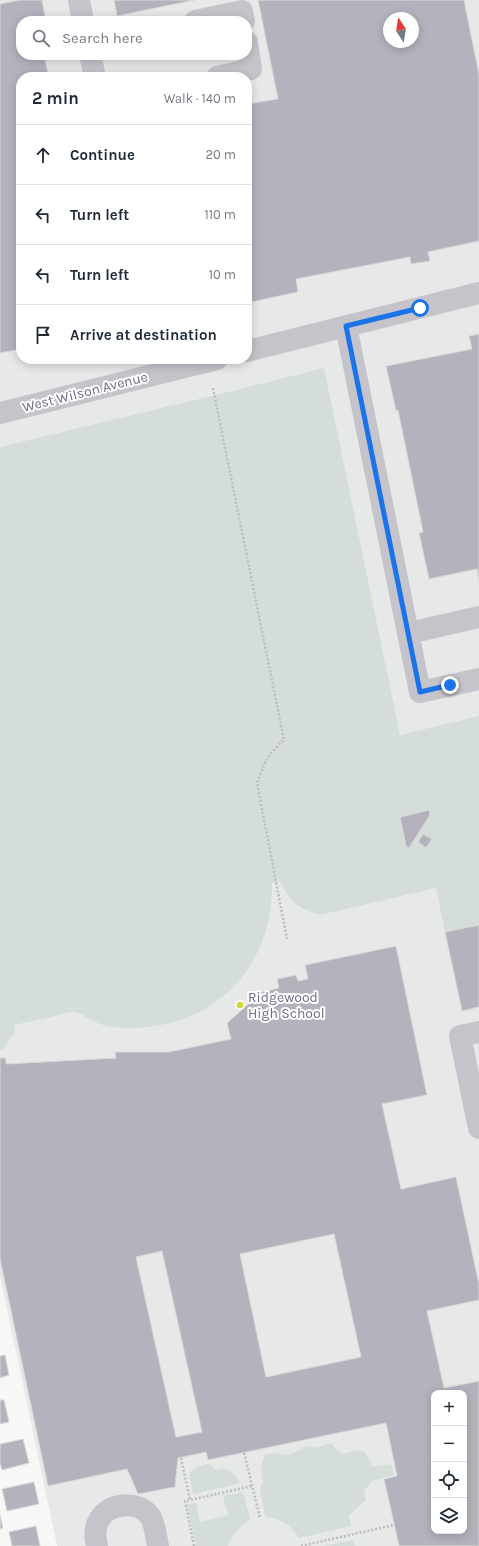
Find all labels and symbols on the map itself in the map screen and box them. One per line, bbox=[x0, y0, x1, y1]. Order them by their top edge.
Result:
north arrow bbox=[383, 12, 419, 48]
route start bbox=[411, 299, 429, 317]
street label: West Wilson Avenue bbox=[21, 368, 149, 416]
route end bbox=[441, 676, 459, 694]
place label: Ridgewood High School bbox=[248, 989, 325, 1022]
marker: Ridgewood High School bbox=[235, 1000, 245, 1010]

